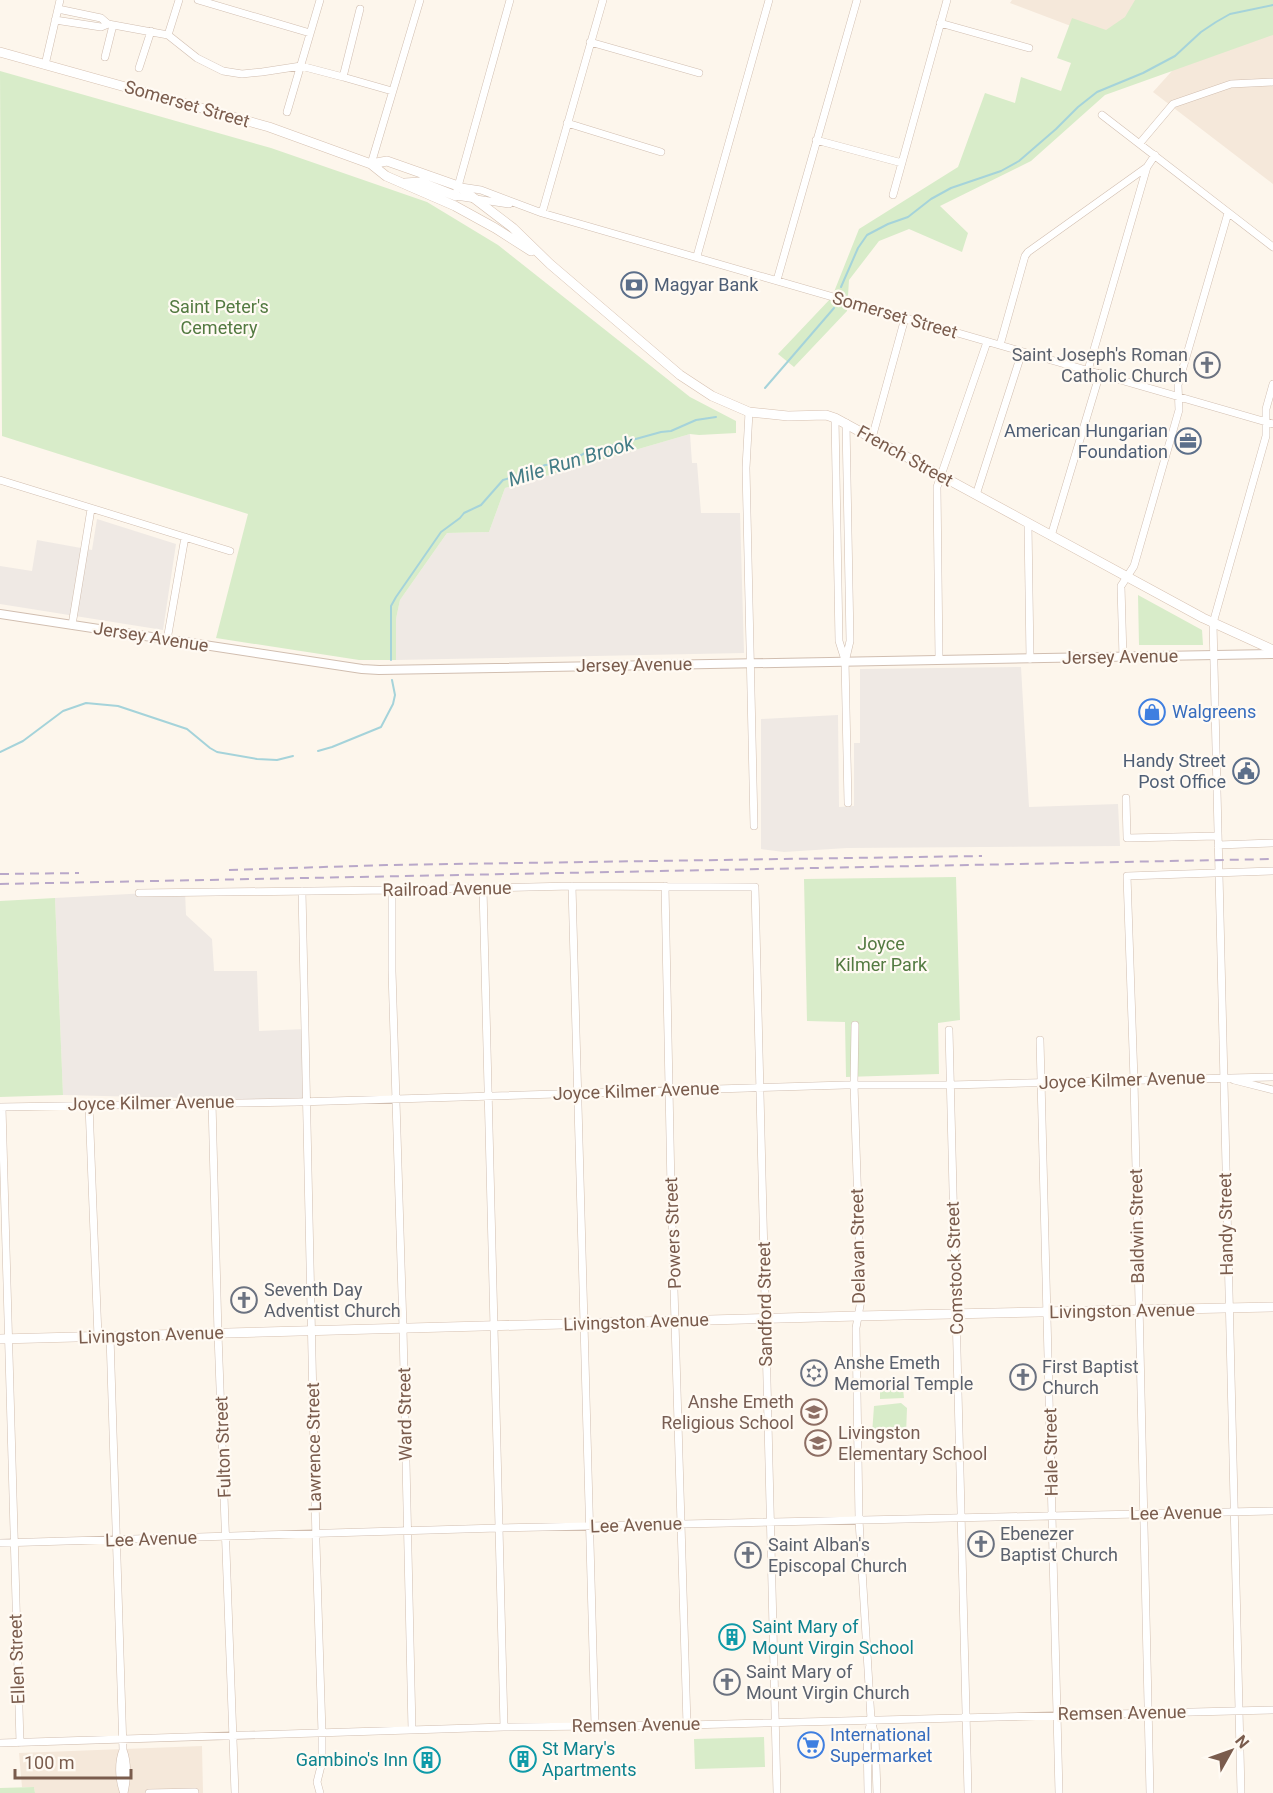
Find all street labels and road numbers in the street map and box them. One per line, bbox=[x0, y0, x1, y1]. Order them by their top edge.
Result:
street label: Somerset Street bbox=[122, 76, 252, 131]
street label: Somerset Street bbox=[830, 287, 960, 342]
street label: French Street bbox=[854, 421, 957, 491]
street label: Jersey Avenue bbox=[92, 617, 210, 656]
street label: Jersey Avenue bbox=[1062, 645, 1178, 668]
street label: Jersey Avenue bbox=[576, 653, 692, 676]
street label: Railroad Avenue bbox=[382, 877, 512, 900]
street label: Joyce Kilmer Avenue bbox=[1038, 1066, 1206, 1093]
street label: Joyce Kilmer Avenue bbox=[552, 1077, 720, 1104]
street label: Joyce Kilmer Avenue bbox=[67, 1091, 235, 1114]
street label: Baldwin Street bbox=[1125, 1168, 1148, 1284]
street label: Handy Street bbox=[1214, 1172, 1237, 1276]
street label: Powers Street bbox=[660, 1177, 685, 1289]
street label: Delavan Street bbox=[846, 1188, 869, 1304]
street label: Comstock Street bbox=[942, 1201, 967, 1335]
street label: Sandford Street bbox=[753, 1241, 776, 1367]
street label: Livingston Avenue bbox=[1049, 1299, 1195, 1322]
street label: Livingston Avenue bbox=[563, 1308, 709, 1335]
street label: Livingston Avenue bbox=[78, 1321, 224, 1348]
street label: Ward Street bbox=[393, 1367, 416, 1461]
street label: Lawrence Street bbox=[302, 1382, 325, 1512]
street label: Fulton Street bbox=[210, 1396, 235, 1498]
street label: Hale Street bbox=[1039, 1407, 1062, 1496]
street label: Lee Avenue bbox=[1130, 1501, 1222, 1524]
street label: Lee Avenue bbox=[590, 1512, 682, 1537]
street label: Lee Avenue bbox=[105, 1526, 197, 1551]
street label: Ellen Street bbox=[4, 1613, 29, 1705]
street label: Remsen Avenue bbox=[1058, 1701, 1186, 1724]
street label: Remsen Avenue bbox=[572, 1713, 700, 1736]

